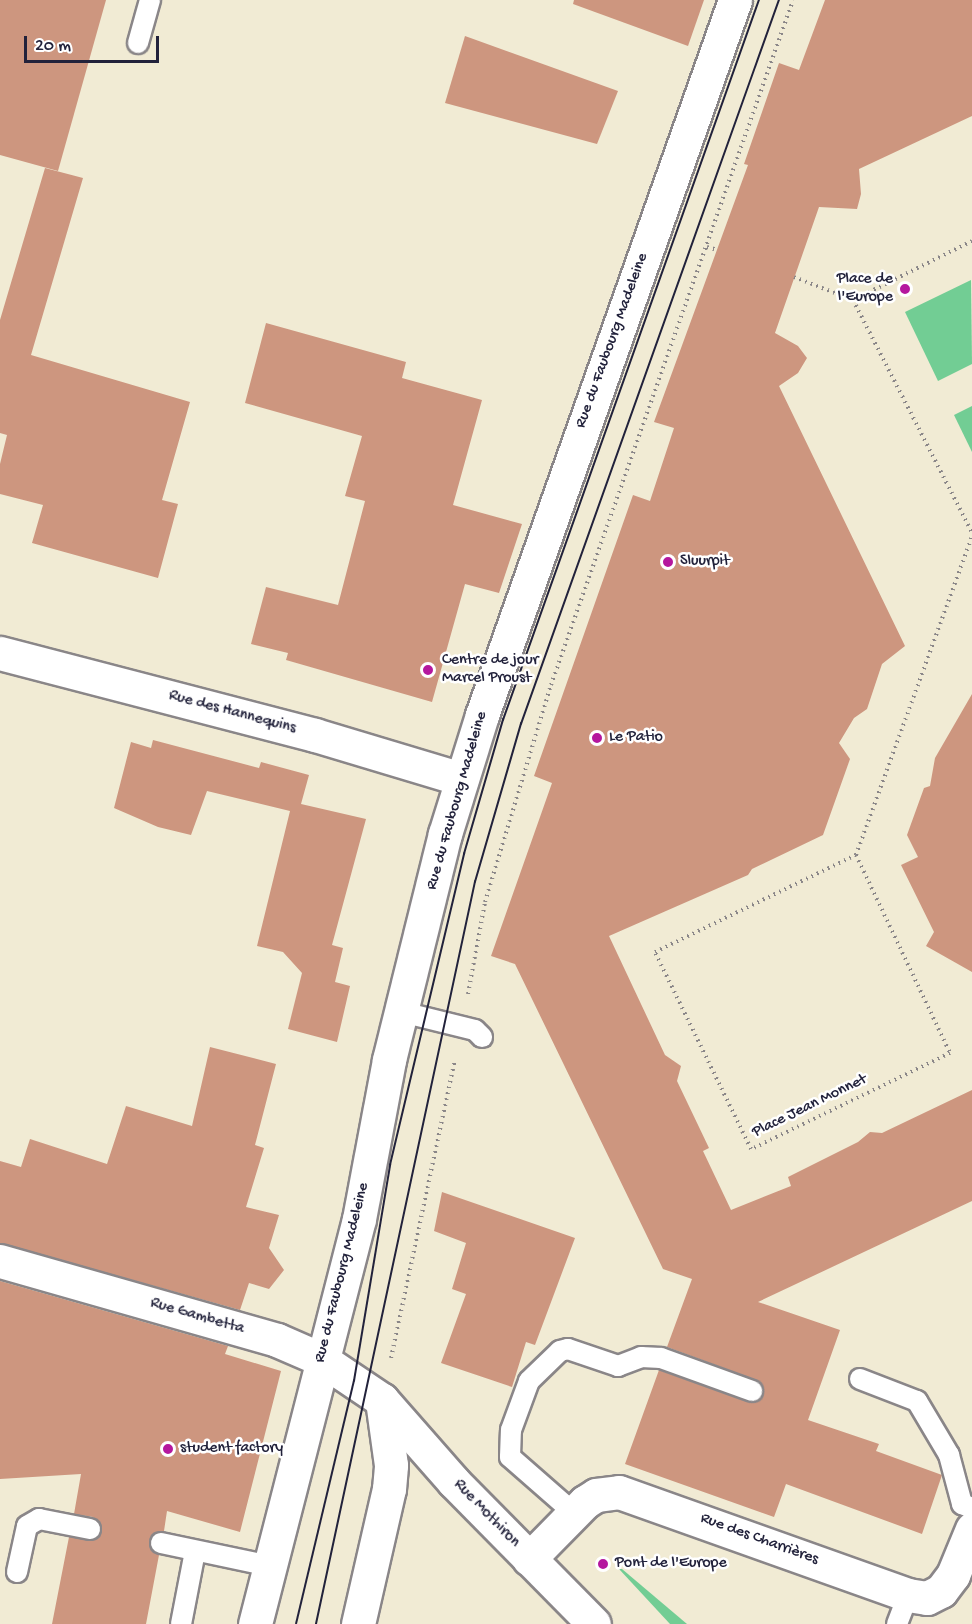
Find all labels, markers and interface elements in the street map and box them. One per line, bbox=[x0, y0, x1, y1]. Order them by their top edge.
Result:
scale bar bbox=[27, 24, 162, 62]
text: 20 m bbox=[35, 36, 71, 57]
street label: Rue du Faubourg Madeleine bbox=[572, 251, 654, 431]
place label: Place de l'Europe bbox=[837, 270, 893, 308]
marker: Place de l'Europe bbox=[898, 282, 912, 296]
place label: Sluurpit bbox=[680, 552, 730, 572]
marker: Sluurpit bbox=[661, 555, 675, 569]
place label: Centre de jour Marcel Proust bbox=[442, 651, 538, 689]
marker: Centre de jour Marcel Proust bbox=[419, 661, 437, 679]
street label: Rue des Hannequins bbox=[166, 687, 298, 739]
street label: Rue du Faubourg Madeleine bbox=[423, 710, 493, 892]
place label: Le Patio bbox=[609, 728, 663, 748]
marker: Le Patio bbox=[590, 731, 604, 745]
street label: Place Jean Monnet bbox=[750, 1071, 870, 1143]
street label: Rue du Faubourg Madeleine bbox=[311, 1181, 375, 1365]
street label: Rue Gambetta bbox=[148, 1294, 246, 1340]
place label: student factory bbox=[180, 1439, 283, 1459]
marker: student factory bbox=[161, 1442, 175, 1456]
street label: Rue Mothiron bbox=[449, 1476, 523, 1552]
street label: Rue des Charrières bbox=[697, 1510, 821, 1570]
place label: Pont de l'Europe bbox=[615, 1554, 727, 1574]
marker: Pont de l'Europe bbox=[596, 1557, 610, 1571]

